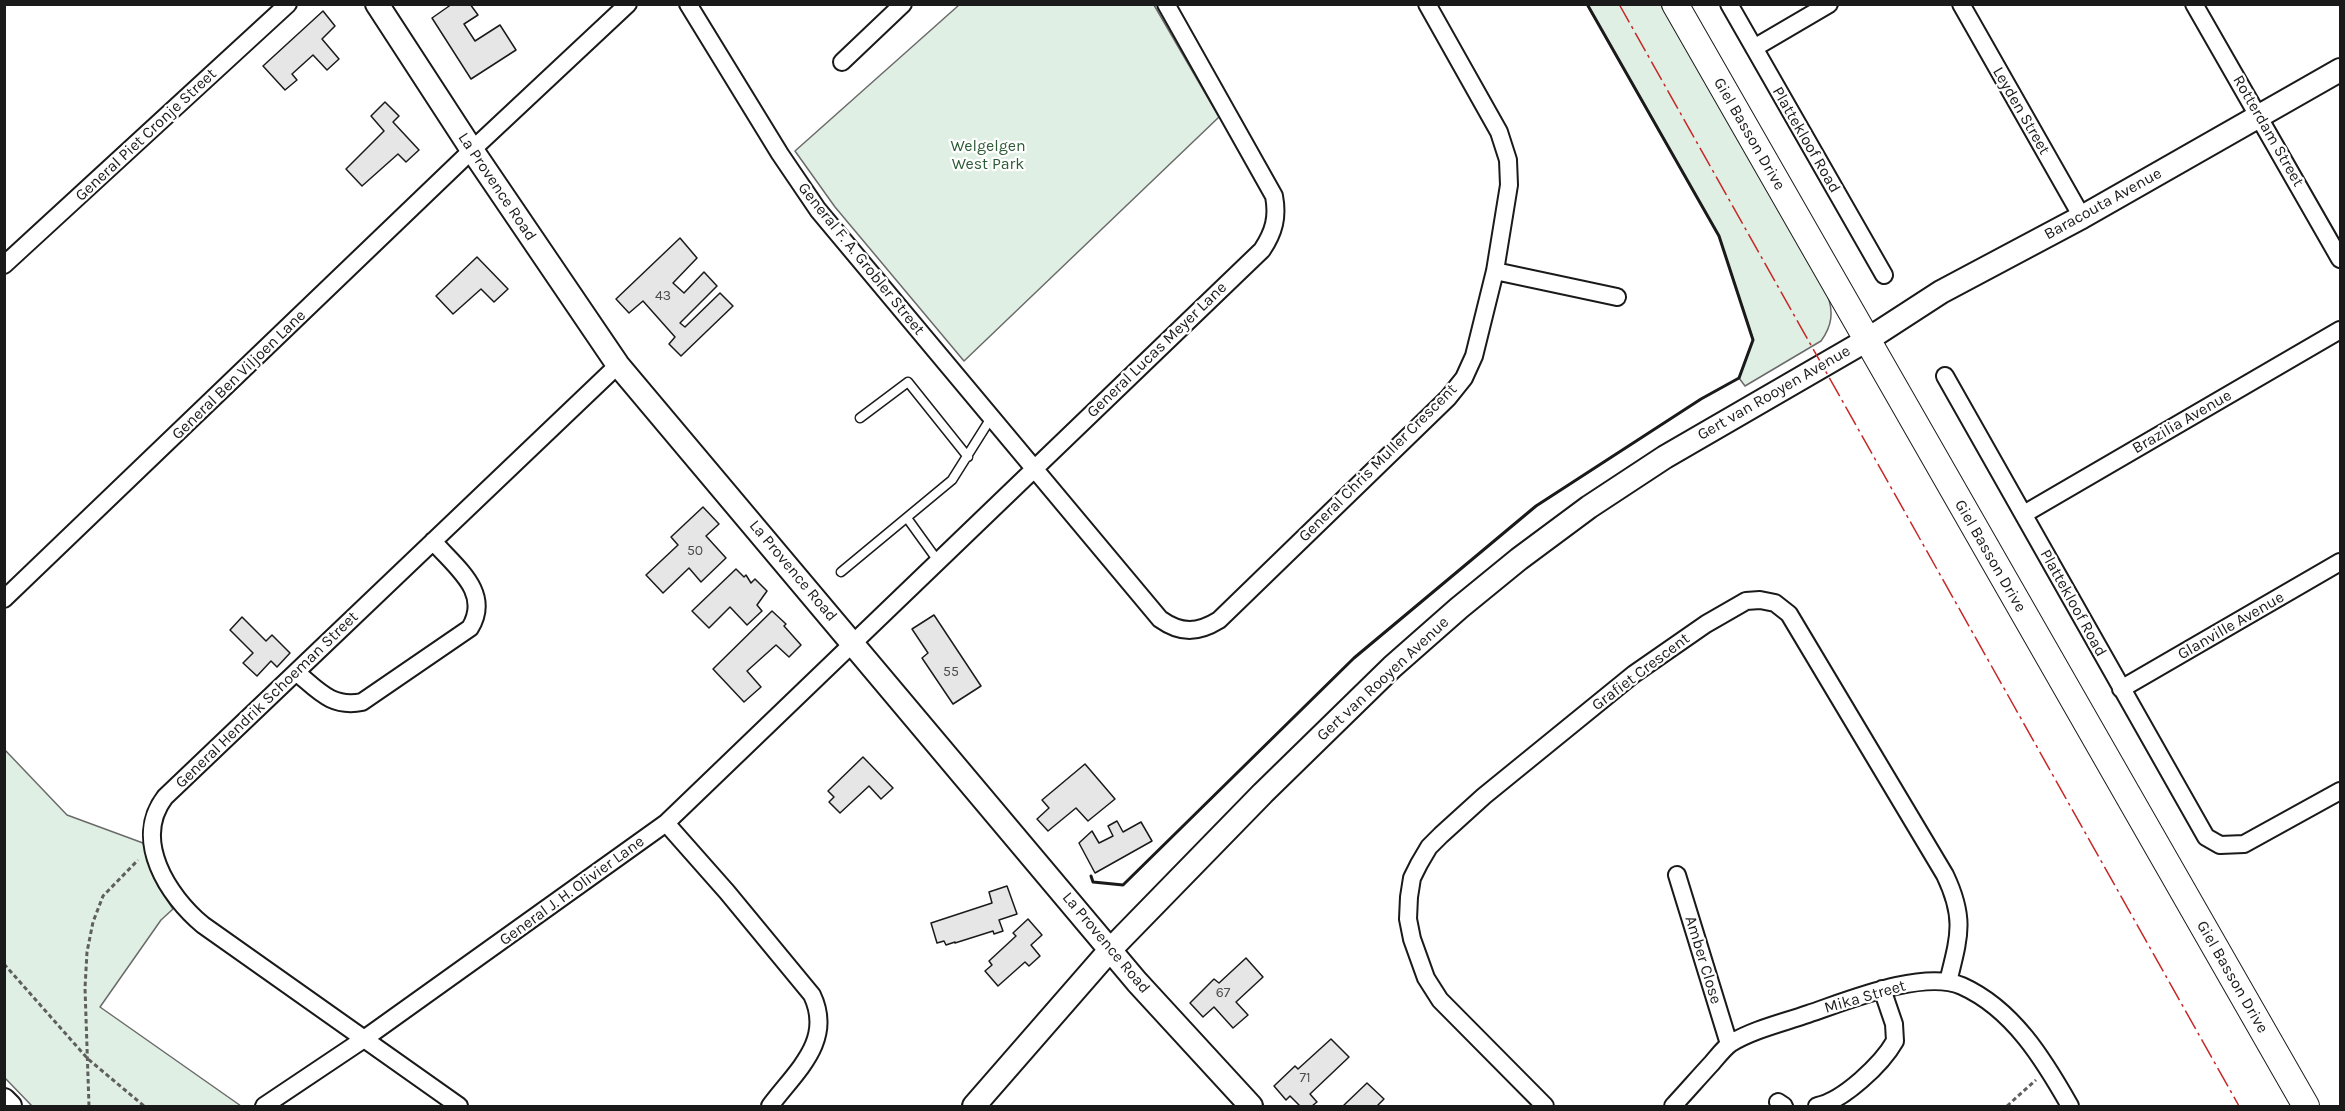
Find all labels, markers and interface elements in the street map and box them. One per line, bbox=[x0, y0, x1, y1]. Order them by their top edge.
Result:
street label: Leyden Street bbox=[1988, 64, 2054, 158]
street label: General Piet Cronje Street bbox=[71, 65, 221, 205]
street label: Rotterdam Street bbox=[2228, 72, 2308, 190]
street label: Giel Basson Drive bbox=[1709, 74, 1789, 194]
street label: Plattekloof Road bbox=[1768, 83, 1844, 197]
street label: La Provence Road bbox=[454, 129, 540, 245]
park label: Welgelgen West Park bbox=[950, 136, 1026, 174]
street label: Baracouta Avenue bbox=[2041, 164, 2165, 244]
street label: General F. A. Grobler Street bbox=[794, 179, 928, 339]
street label: General Lucas Meyer Lane bbox=[1083, 278, 1231, 422]
house number: 43 bbox=[655, 288, 671, 304]
street label: General Ben Viljoen Lane bbox=[168, 306, 310, 444]
street label: Gert van Rooyen Avenue bbox=[1694, 341, 1854, 445]
street label: General Chris Muller Crescent bbox=[1295, 380, 1461, 546]
street label: Brazilia Avenue bbox=[2129, 386, 2235, 458]
street label: Giel Basson Drive bbox=[1950, 496, 2030, 616]
street label: La Provence Road bbox=[745, 516, 841, 626]
house number: 50 bbox=[687, 543, 703, 559]
street label: Plattekloof Road bbox=[2036, 546, 2110, 660]
street label: Glanville Avenue bbox=[2174, 588, 2288, 664]
street label: General Hendrik Schoeman Street bbox=[172, 608, 362, 792]
street label: Gert van Rooyen Avenue bbox=[1313, 613, 1453, 745]
street label: Grafiet Crescent bbox=[1588, 629, 1694, 715]
house number: 55 bbox=[943, 664, 959, 680]
street label: General J. H. Olivier Lane bbox=[496, 832, 648, 950]
street label: La Provence Road bbox=[1058, 888, 1154, 998]
street label: Amber Close bbox=[1681, 914, 1725, 1006]
street label: Giel Basson Drive bbox=[2192, 917, 2272, 1037]
street label: Mika Street bbox=[1822, 976, 1908, 1018]
house number: 67 bbox=[1216, 985, 1230, 1001]
house number: 71 bbox=[1299, 1070, 1311, 1086]

